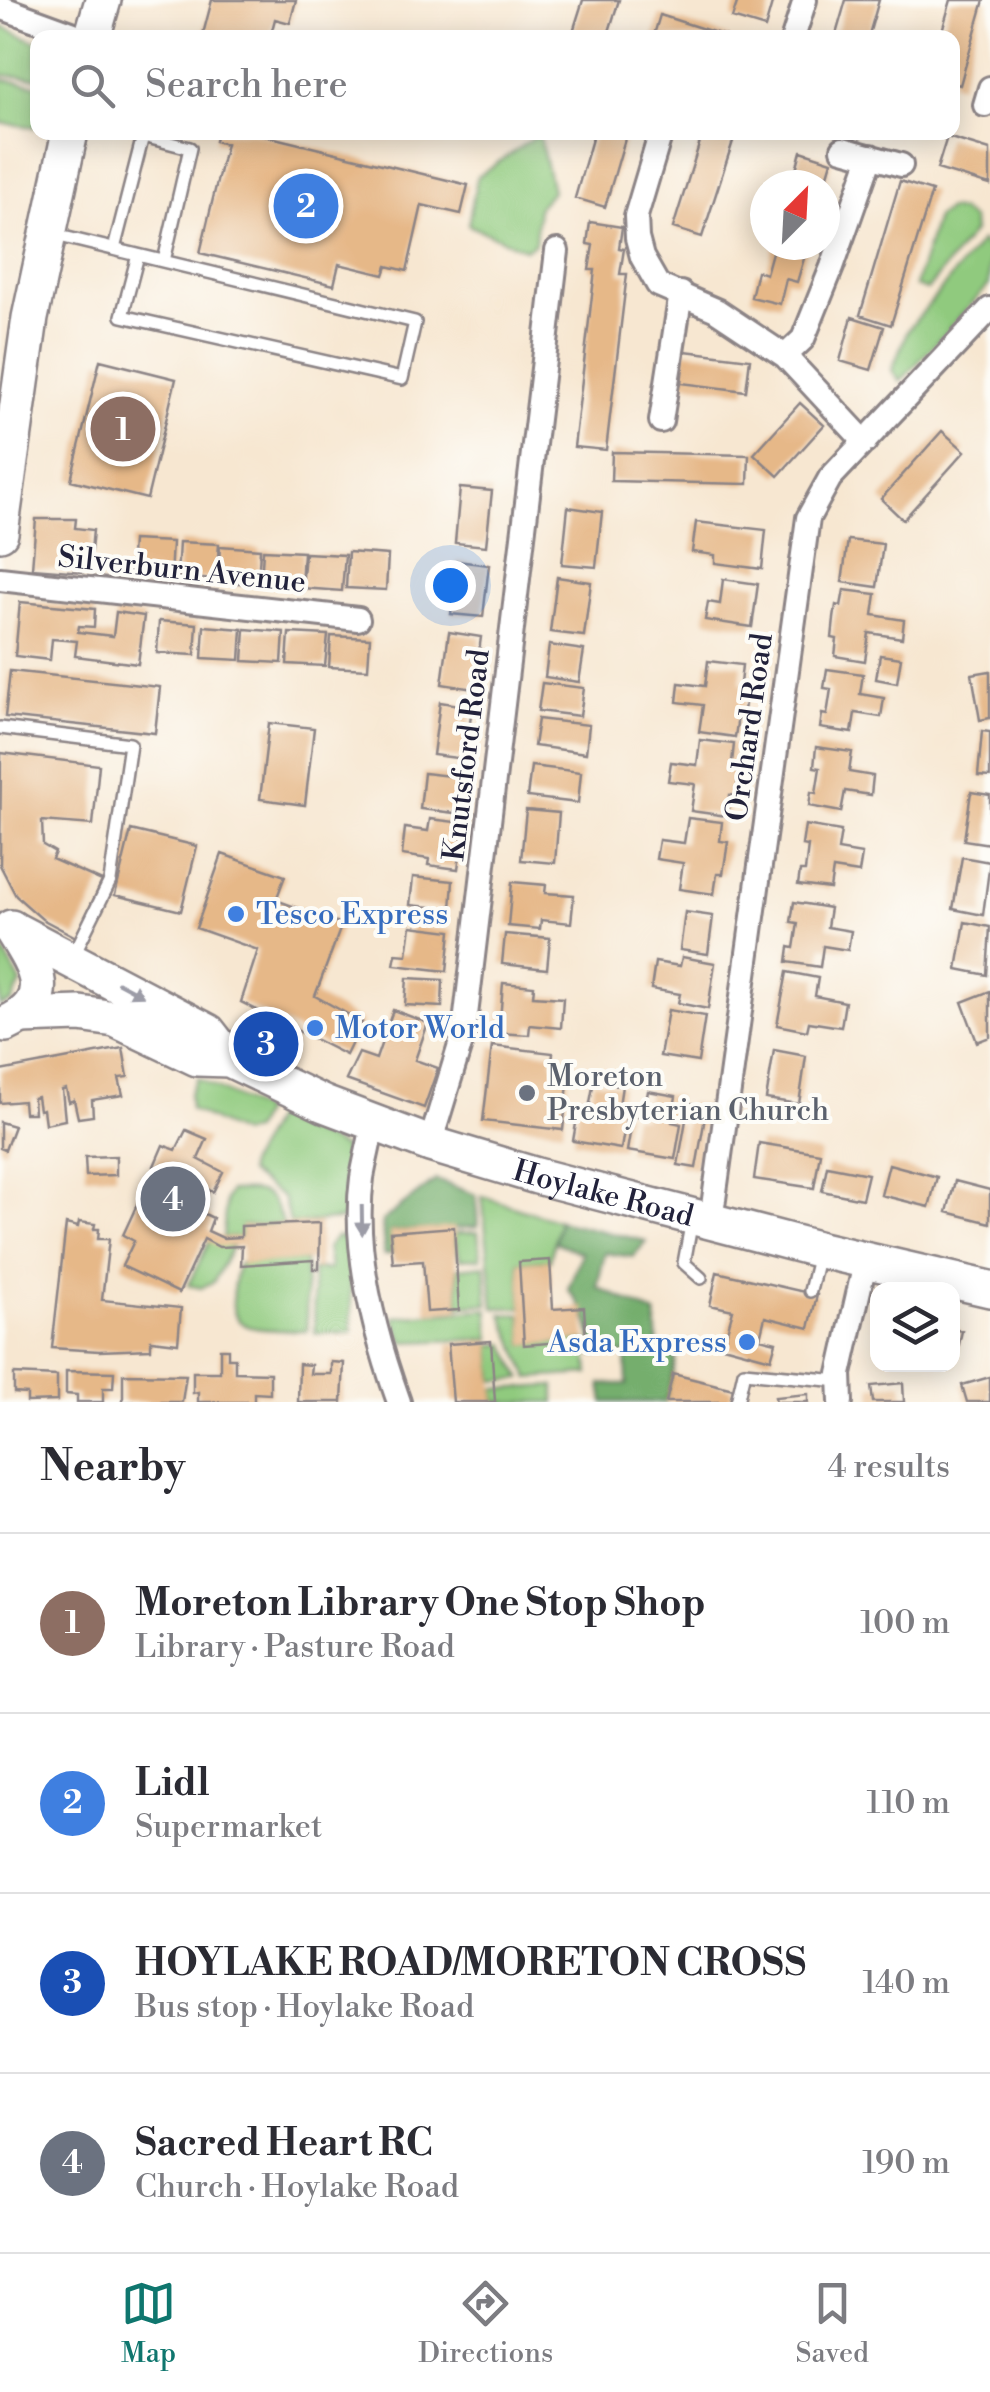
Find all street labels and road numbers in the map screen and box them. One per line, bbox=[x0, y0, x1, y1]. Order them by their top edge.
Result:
street label: Silverburn Avenue bbox=[56, 538, 308, 602]
street label: Orchard Road bbox=[718, 631, 782, 824]
street label: Knutsford Road bbox=[435, 647, 499, 863]
street label: Hoylake Road bbox=[508, 1152, 698, 1236]

